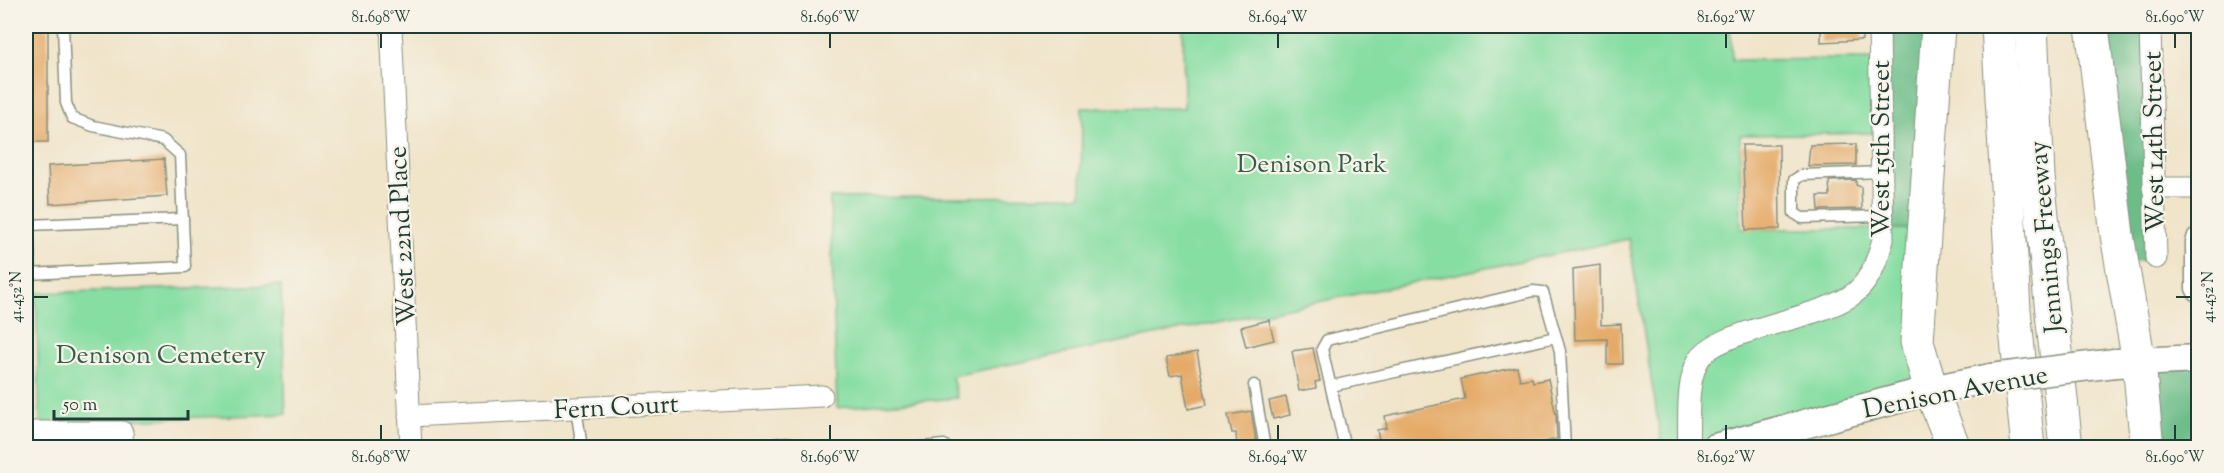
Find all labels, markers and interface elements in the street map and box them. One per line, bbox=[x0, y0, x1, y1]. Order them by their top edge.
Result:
text: 81.698°W bbox=[352, 8, 411, 29]
text: 81.696°W bbox=[801, 8, 860, 29]
text: 81.694°W bbox=[1249, 8, 1308, 29]
text: 81.692°W bbox=[1697, 8, 1755, 29]
text: 81.690°W bbox=[2146, 8, 2205, 29]
street label: West 14th Street bbox=[2135, 51, 2176, 233]
street label: West 15th Street bbox=[1864, 60, 1901, 238]
street label: Jennings Freeway bbox=[2021, 139, 2075, 336]
street label: West 22nd Place bbox=[380, 145, 427, 327]
park label: Denison Park bbox=[1237, 147, 1387, 184]
text: 41.452°N bbox=[7, 271, 28, 323]
text: 41.452°N bbox=[2199, 271, 2220, 323]
park label: Denison Cemetery bbox=[56, 338, 266, 375]
street label: Denison Avenue bbox=[1860, 357, 2051, 430]
scale bar bbox=[54, 383, 188, 421]
street label: Fern Court bbox=[553, 387, 680, 430]
text: 50 m bbox=[62, 393, 98, 419]
text: 81.698°W bbox=[352, 448, 411, 469]
text: 81.696°W bbox=[801, 448, 860, 469]
text: 81.694°W bbox=[1249, 448, 1308, 469]
text: 81.692°W bbox=[1697, 448, 1755, 469]
text: 81.690°W bbox=[2146, 448, 2205, 469]

